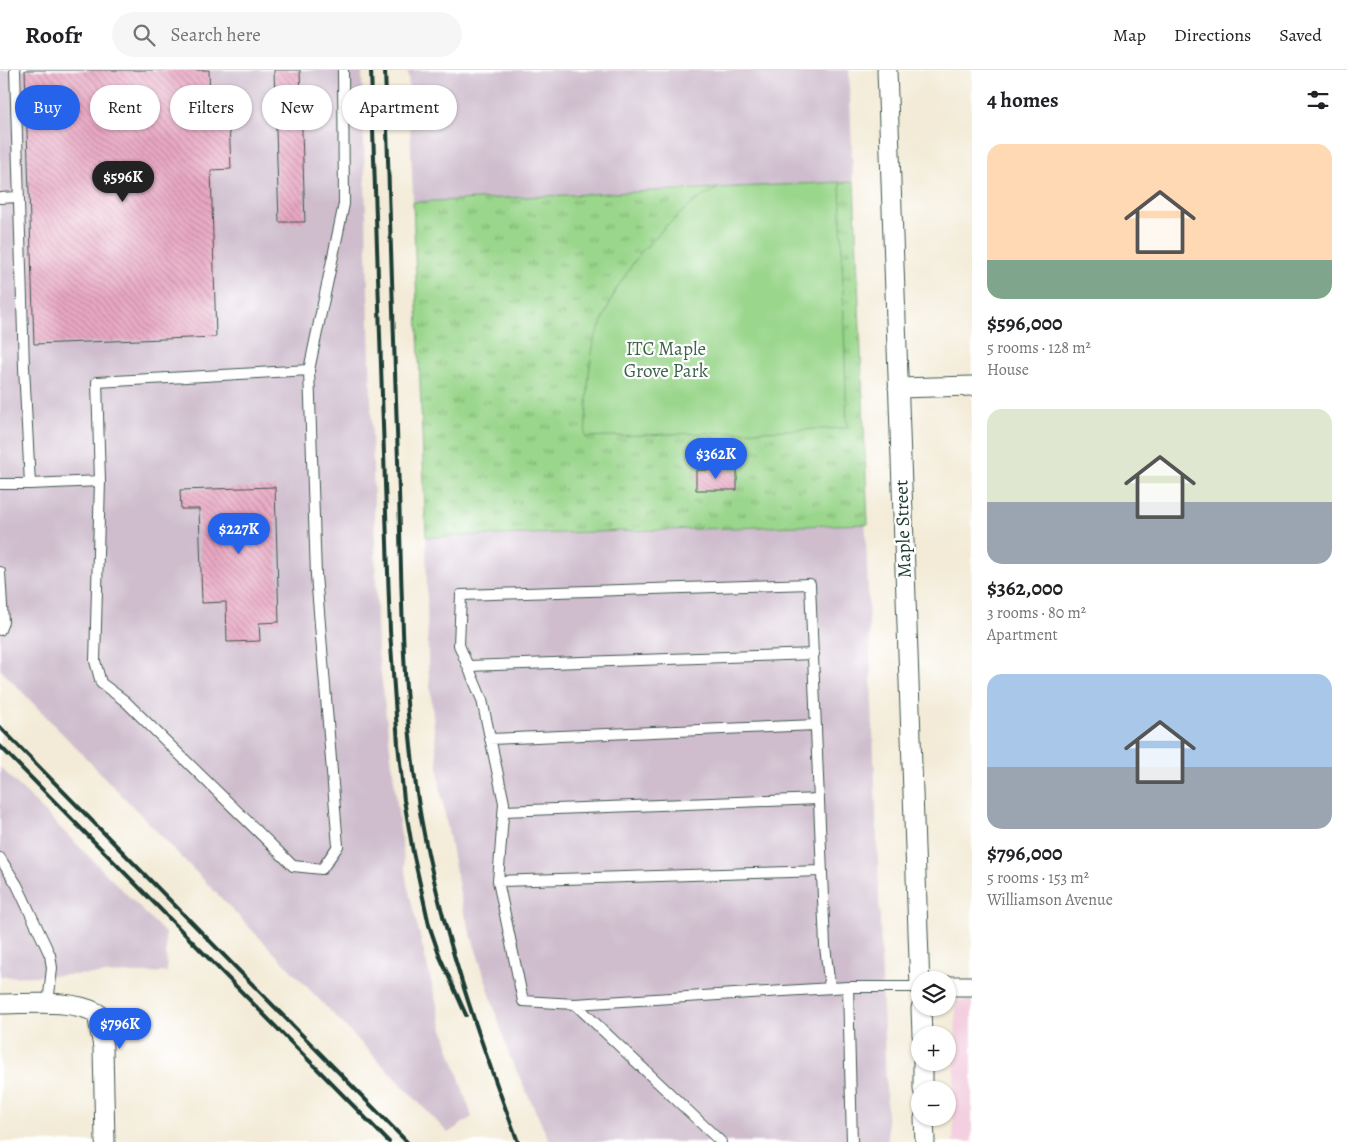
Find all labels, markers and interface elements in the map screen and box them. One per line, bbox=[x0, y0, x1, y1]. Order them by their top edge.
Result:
search box bbox=[112, 12, 462, 57]
text: Roofr bbox=[25, 19, 82, 51]
icon: search bbox=[130, 21, 158, 49]
text: Search here bbox=[170, 22, 261, 48]
text: Map bbox=[1113, 23, 1146, 47]
text: Directions bbox=[1174, 23, 1251, 47]
text: Saved bbox=[1279, 23, 1322, 47]
chip: Buy bbox=[15, 85, 80, 130]
chip: Rent bbox=[90, 85, 160, 130]
chip: Filters bbox=[170, 85, 252, 130]
chip: New bbox=[262, 85, 332, 130]
chip: Apartment bbox=[342, 85, 457, 130]
text: 4 homes bbox=[987, 86, 1059, 114]
icon: filters bbox=[1304, 86, 1332, 114]
pin: $596K bbox=[88, 160, 158, 203]
text: $596K bbox=[103, 166, 143, 188]
icon: home bbox=[1115, 177, 1205, 267]
text: $596,000 bbox=[987, 309, 1063, 337]
park label: ITC Maple Grove Park bbox=[624, 336, 709, 384]
text: 5 rooms · 128 m² bbox=[987, 337, 1091, 359]
text: House bbox=[987, 359, 1029, 381]
pin: $362K bbox=[681, 438, 751, 480]
icon: home bbox=[1115, 442, 1205, 532]
text: $362K bbox=[696, 443, 736, 465]
street label: Maple Street bbox=[888, 479, 918, 579]
pin: $227K bbox=[204, 512, 274, 555]
text: $227K bbox=[219, 518, 259, 540]
text: $362,000 bbox=[987, 574, 1063, 602]
text: 3 rooms · 80 m² bbox=[987, 602, 1086, 624]
text: Apartment bbox=[987, 624, 1058, 646]
icon: home bbox=[1115, 707, 1205, 797]
text: $796,000 bbox=[987, 839, 1063, 867]
text: 5 rooms · 153 m² bbox=[987, 867, 1089, 889]
text: Williamson Avenue bbox=[987, 889, 1113, 911]
map controls bbox=[911, 971, 956, 1126]
button: layers bbox=[911, 971, 956, 1016]
pin: $796K bbox=[85, 1008, 155, 1050]
text: $796K bbox=[100, 1013, 140, 1035]
button: + bbox=[911, 1026, 956, 1071]
button: − bbox=[911, 1081, 956, 1126]

